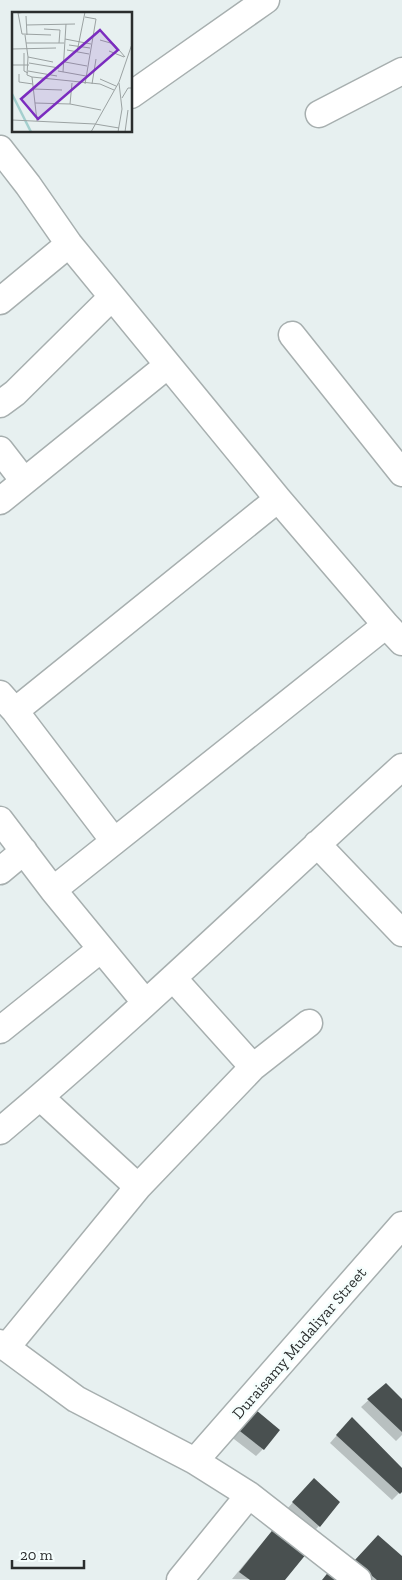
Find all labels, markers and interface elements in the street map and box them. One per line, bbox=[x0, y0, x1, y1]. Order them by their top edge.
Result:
inset map bbox=[12, 12, 132, 132]
street label: Duraisamy Mudaliyar Street bbox=[228, 1263, 370, 1423]
scale bar bbox=[12, 1538, 85, 1570]
text: 20 m bbox=[20, 1546, 53, 1564]

